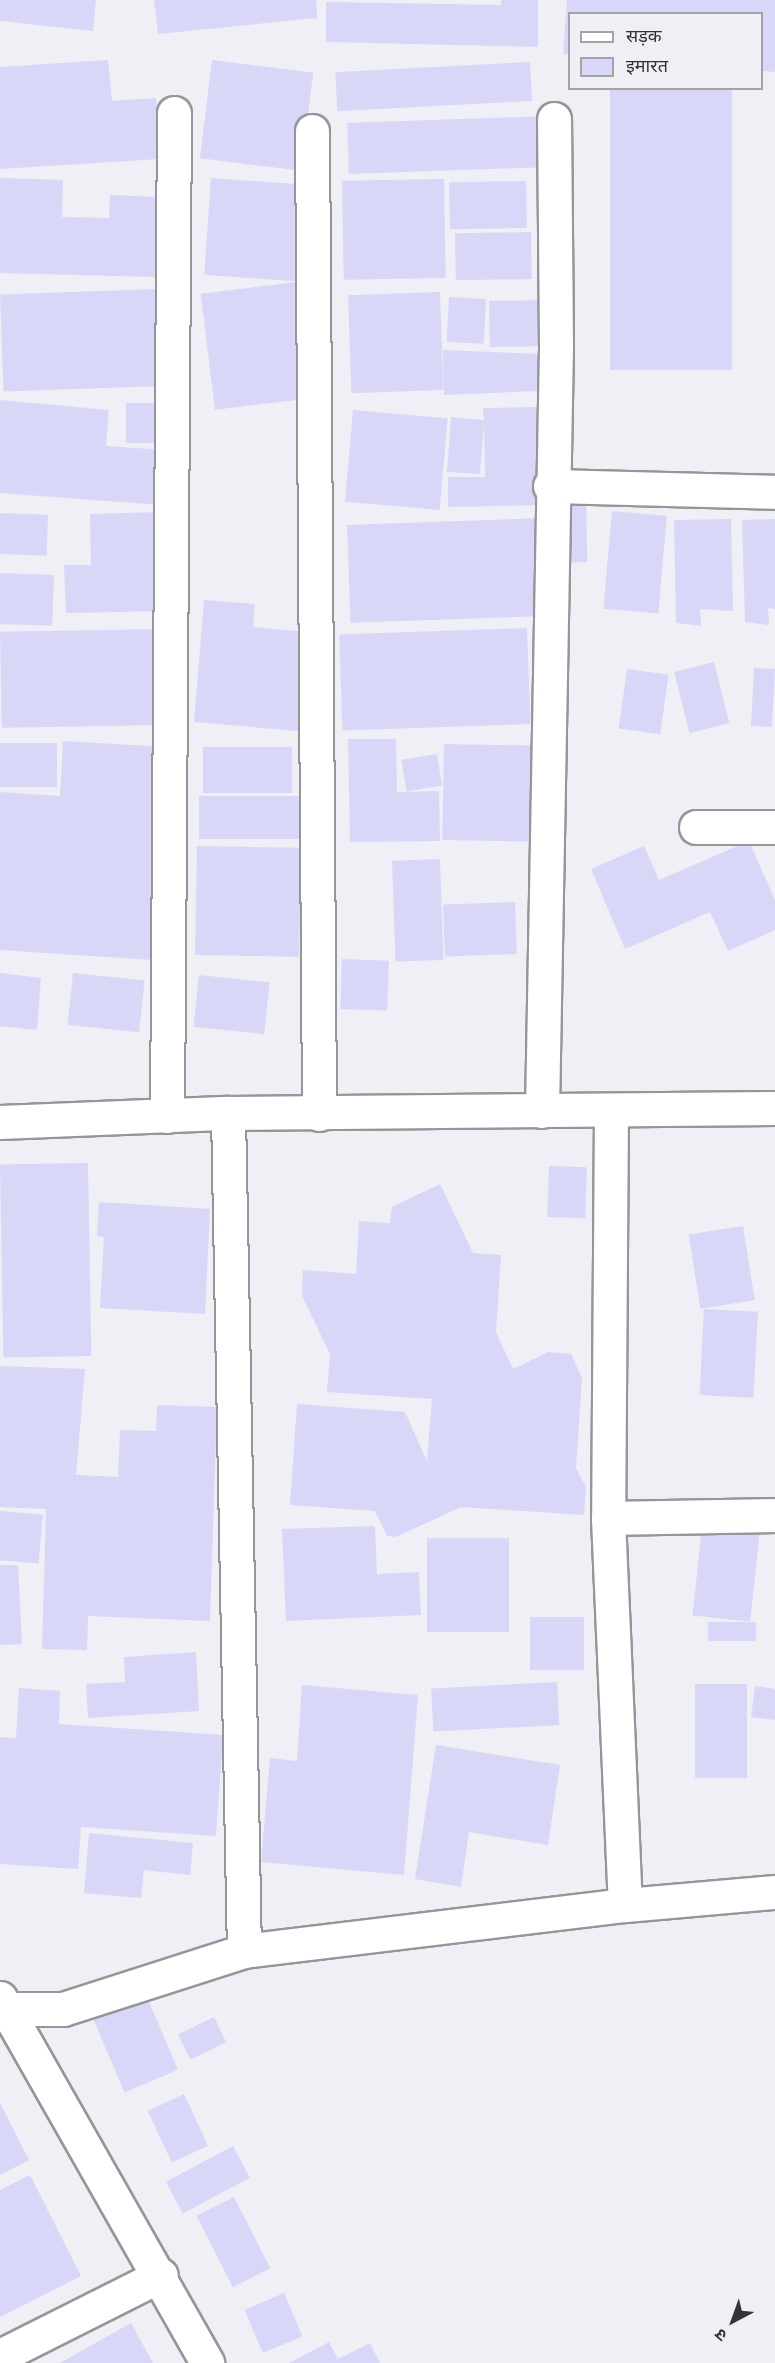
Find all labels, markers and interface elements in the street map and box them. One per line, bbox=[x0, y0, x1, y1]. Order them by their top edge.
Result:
legend bbox=[568, 12, 763, 90]
text: सड़क bbox=[626, 25, 662, 46]
text: इमारत bbox=[626, 55, 668, 76]
north arrow bbox=[703, 2291, 763, 2351]
text: उ bbox=[711, 2325, 731, 2345]

